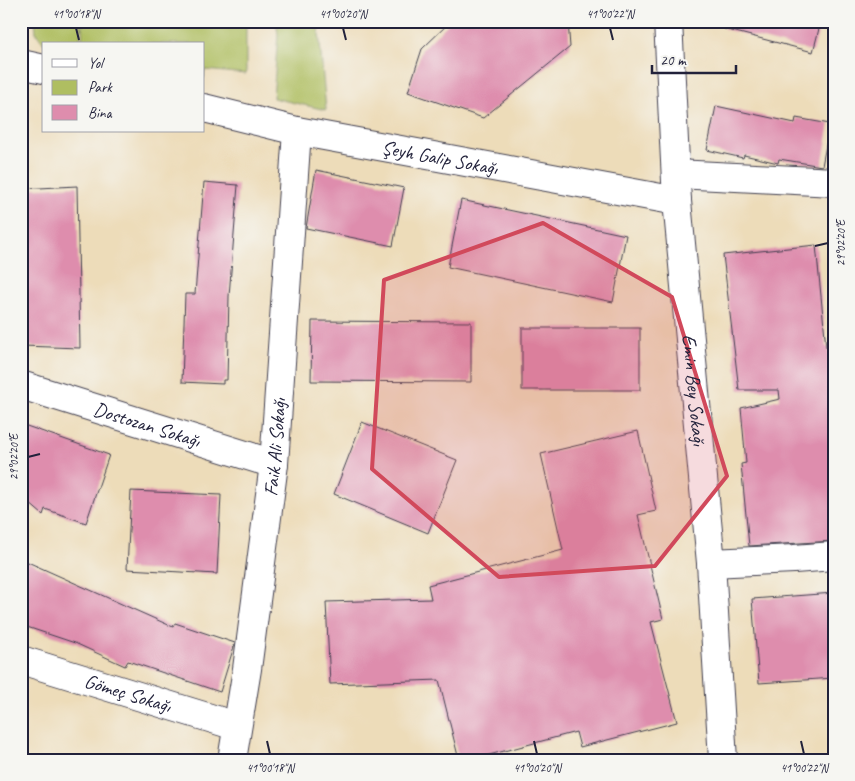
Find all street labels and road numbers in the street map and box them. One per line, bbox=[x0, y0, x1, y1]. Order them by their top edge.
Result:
street label: Şeyh Galip Sokağı bbox=[380, 134, 501, 180]
street label: Emin Bey Sokağı bbox=[677, 333, 713, 448]
street label: Dostozan Sokağı bbox=[91, 396, 205, 453]
street label: Faik Ali Sokağı bbox=[257, 396, 291, 497]
street label: Gömeç Sokağı bbox=[82, 668, 176, 718]

